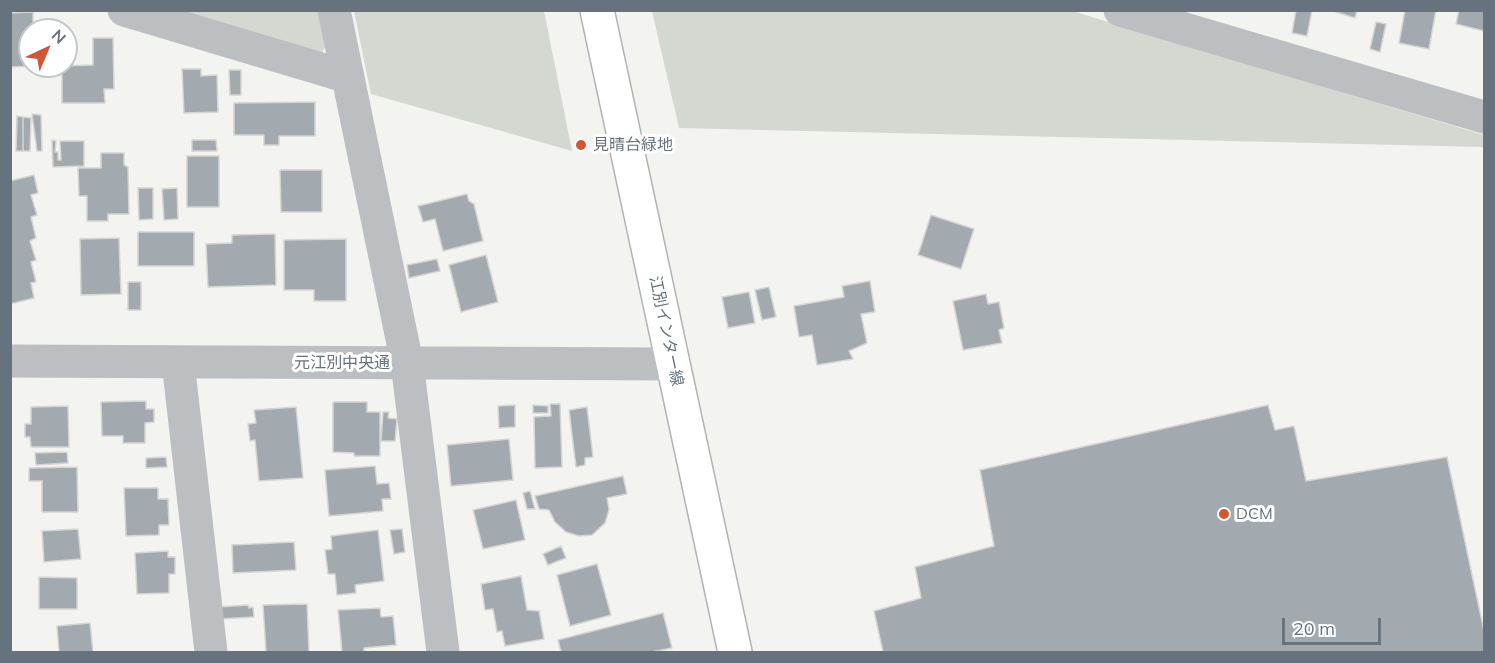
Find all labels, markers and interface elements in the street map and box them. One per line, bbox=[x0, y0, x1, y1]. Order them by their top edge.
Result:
north arrow bbox=[18, 18, 78, 78]
text: N bbox=[48, 25, 70, 48]
place label: 見晴台緑地 bbox=[593, 135, 673, 155]
marker: 見晴台緑地 bbox=[574, 138, 588, 152]
street label: 江別インター線 bbox=[645, 274, 687, 388]
street label: 元江別中央通 bbox=[294, 353, 390, 373]
place label: DCM bbox=[1236, 504, 1273, 524]
marker: DCM bbox=[1217, 507, 1231, 521]
scale bar bbox=[1285, 606, 1384, 644]
text: 20 m bbox=[1293, 617, 1335, 640]

